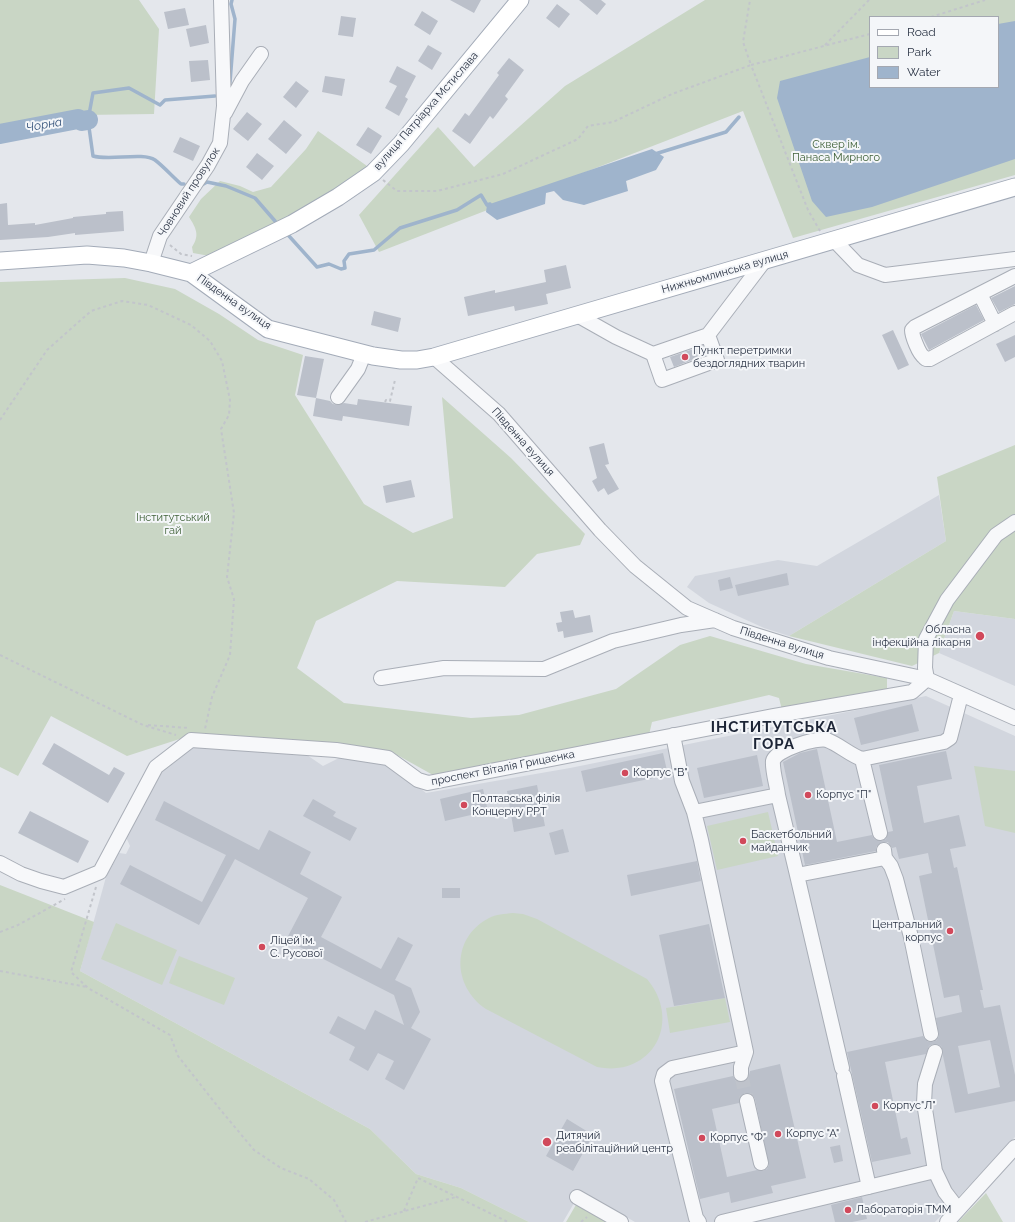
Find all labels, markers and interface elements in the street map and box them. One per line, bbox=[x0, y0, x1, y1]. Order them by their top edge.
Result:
legend bbox=[869, 16, 999, 88]
text: Road bbox=[907, 25, 936, 39]
text: Park bbox=[907, 45, 932, 59]
street label: вулиця Патріарха Мстислава bbox=[371, 49, 481, 173]
text: Water bbox=[907, 65, 941, 79]
water label: Чорна bbox=[25, 115, 63, 135]
park label: Сквер ім. Панаса Мирного bbox=[792, 138, 880, 164]
street label: Човновий провулок bbox=[155, 145, 223, 239]
street label: Нижньомлинська вулиця bbox=[660, 248, 790, 296]
street label: Південна вулиця bbox=[194, 272, 274, 332]
place label: Пункт перетримки бездоглядних тварин bbox=[693, 344, 805, 370]
marker: Пункт перетримки бездоглядних тварин bbox=[680, 352, 690, 362]
street label: Південна вулиця bbox=[489, 405, 557, 479]
park label: Інститутський гай bbox=[136, 511, 210, 537]
place label: Обласна інфекційна лікарня bbox=[873, 623, 971, 649]
street label: Південна вулиця bbox=[738, 624, 826, 662]
marker: Обласна інфекційна лікарня bbox=[974, 630, 986, 642]
district label: ІНСТИТУТСЬКА ГОРА bbox=[711, 718, 837, 753]
street label: проспект Віталія Грицаєнка bbox=[430, 748, 576, 788]
place label: Корпус "В" bbox=[633, 766, 688, 780]
marker: Корпус "В" bbox=[620, 768, 630, 778]
place label: Корпус "П" bbox=[816, 788, 871, 802]
marker: Корпус "П" bbox=[803, 790, 813, 800]
place label: Полтавська філія Концерну РРТ bbox=[472, 792, 560, 818]
marker: Полтавська філія Концерну РРТ bbox=[459, 800, 469, 810]
place label: Баскетбольний майданчик bbox=[751, 828, 832, 854]
marker: Баскетбольний майданчик bbox=[738, 836, 748, 846]
place label: Центральний корпус bbox=[872, 918, 942, 944]
marker: Центральний корпус bbox=[945, 926, 955, 936]
place label: Ліцей ім. С. Русової bbox=[270, 934, 322, 960]
marker: Ліцей ім. С. Русової bbox=[257, 942, 267, 952]
place label: Корпус"Л" bbox=[883, 1099, 935, 1113]
marker: Корпус"Л" bbox=[870, 1101, 880, 1111]
place label: Корпус "А" bbox=[786, 1127, 839, 1141]
place label: Дитячий реабілітаційний центр bbox=[556, 1129, 673, 1155]
marker: Корпус "А" bbox=[773, 1129, 783, 1139]
place label: Корпус "Ф" bbox=[710, 1131, 766, 1145]
marker: Корпус "Ф" bbox=[697, 1133, 707, 1143]
marker: Дитячий реабілітаційний центр bbox=[541, 1136, 553, 1148]
place label: Лабораторія ТММ bbox=[856, 1203, 951, 1217]
marker: Лабораторія ТММ bbox=[843, 1205, 853, 1215]

